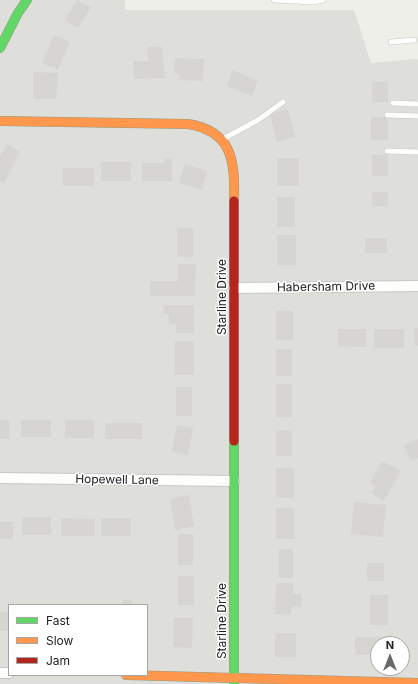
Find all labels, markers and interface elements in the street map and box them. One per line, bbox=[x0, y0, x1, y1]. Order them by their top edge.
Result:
street label: Starline Drive bbox=[215, 259, 229, 335]
street label: Habersham Drive bbox=[277, 279, 375, 295]
street label: Hopewell Lane bbox=[75, 472, 159, 488]
street label: Starline Drive bbox=[215, 583, 229, 659]
legend bbox=[8, 604, 148, 676]
text: Fast bbox=[46, 613, 70, 628]
text: Slow bbox=[46, 633, 73, 648]
north arrow bbox=[370, 636, 410, 676]
text: N bbox=[386, 638, 394, 652]
text: Jam bbox=[46, 653, 70, 668]

